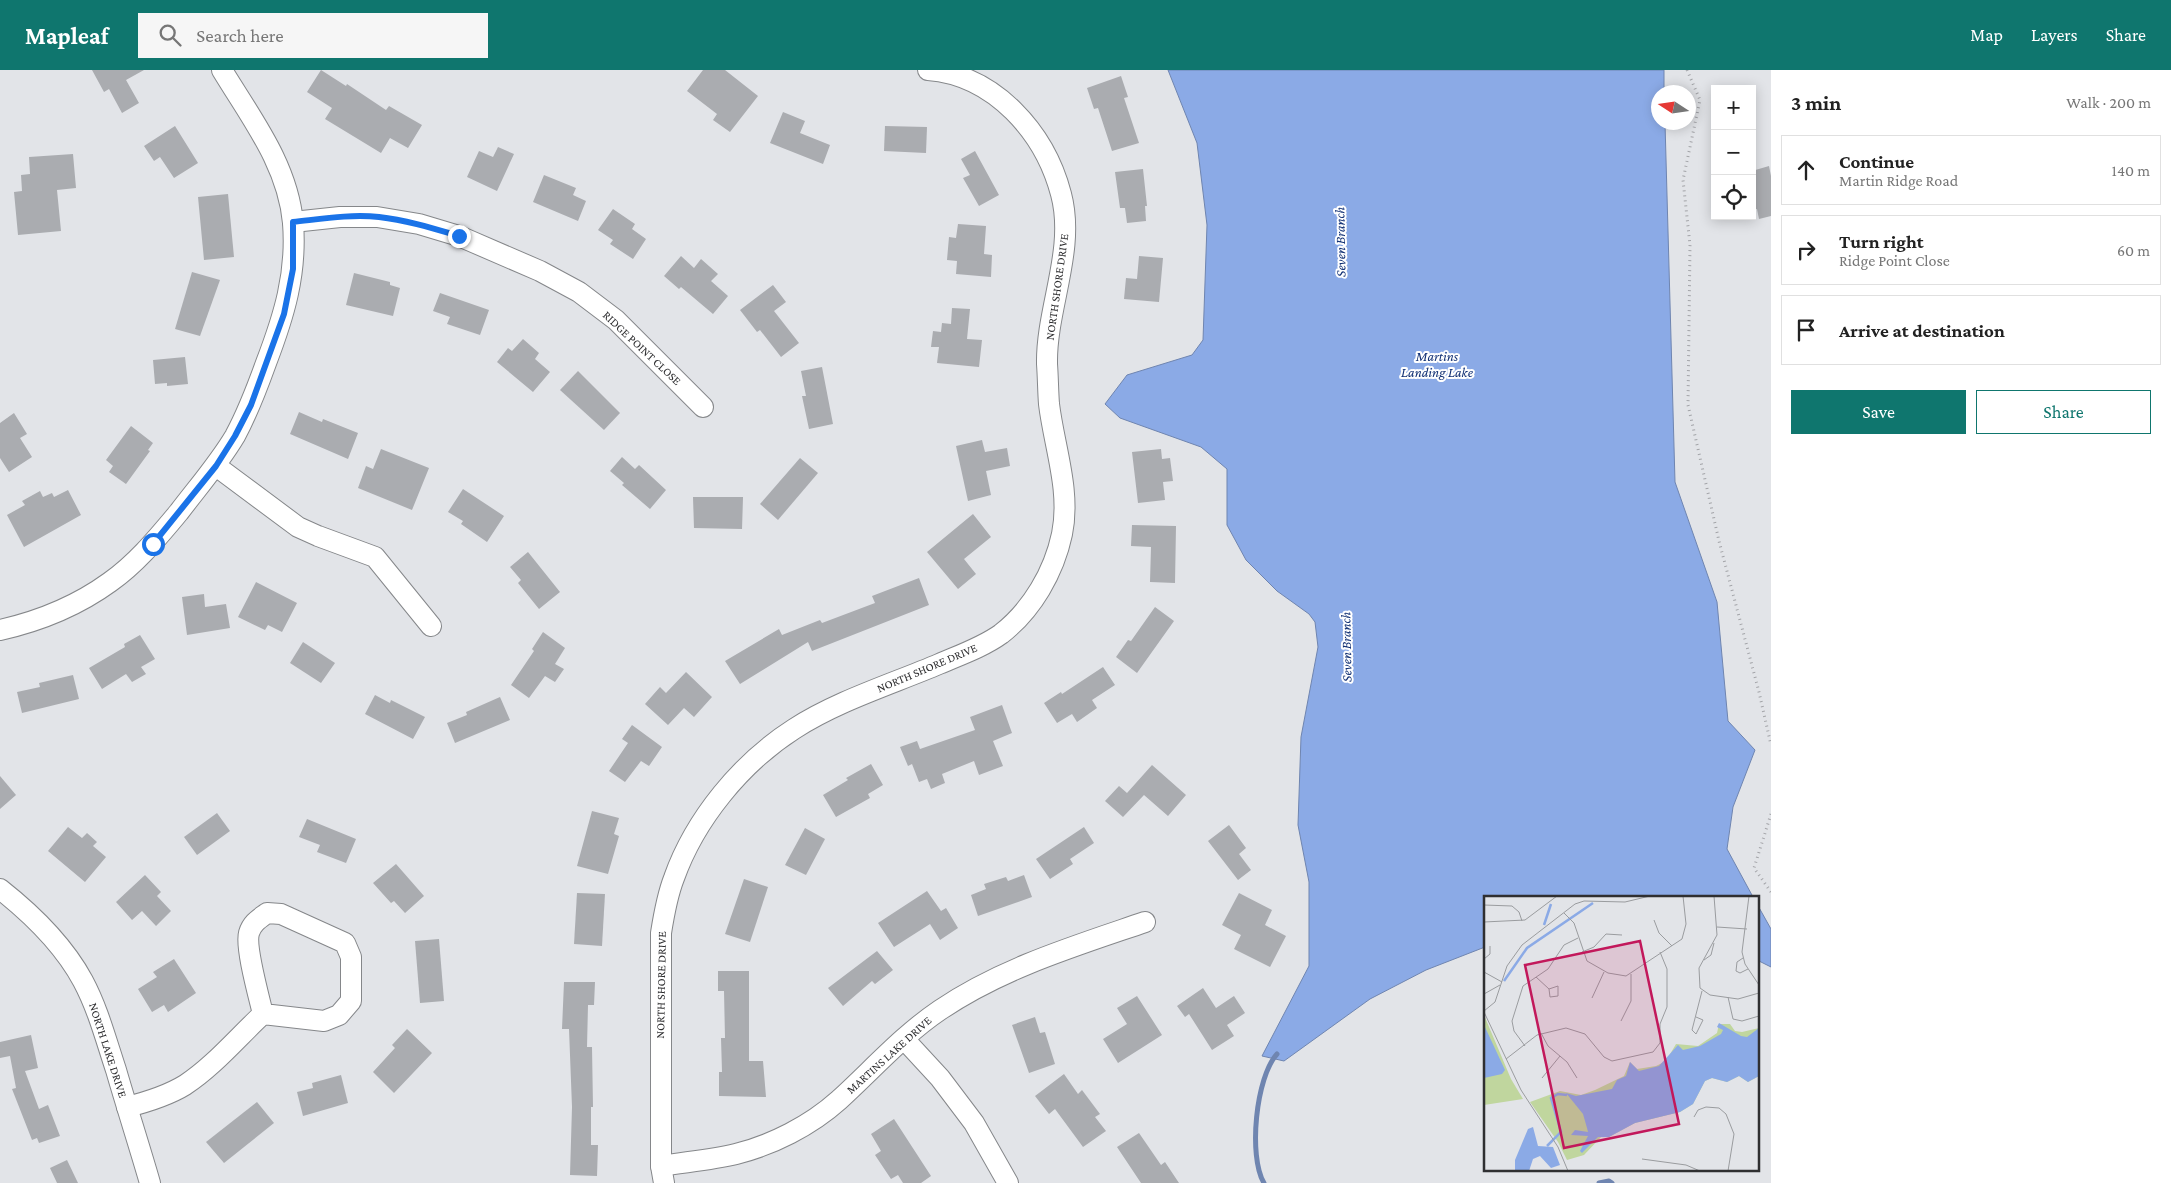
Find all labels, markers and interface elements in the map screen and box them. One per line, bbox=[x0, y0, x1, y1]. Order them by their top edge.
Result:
search box bbox=[138, 13, 488, 58]
icon: search bbox=[156, 21, 184, 49]
text: Mapleaf bbox=[25, 22, 108, 49]
text: Search here bbox=[196, 25, 284, 46]
text: Map bbox=[1970, 25, 2003, 45]
text: Layers bbox=[2031, 25, 2078, 45]
text: Share bbox=[2106, 25, 2146, 45]
north arrow bbox=[1651, 85, 1696, 130]
map controls bbox=[1711, 85, 1756, 220]
button: + bbox=[1711, 85, 1756, 130]
text: 3 min bbox=[1791, 91, 1841, 115]
text: Walk · 200 m bbox=[2066, 94, 2151, 111]
button: − bbox=[1711, 130, 1756, 175]
text: Continue bbox=[1839, 151, 1914, 172]
icon: ahead bbox=[1792, 156, 1820, 184]
text: 140 m bbox=[2112, 162, 2150, 179]
text: Martin Ridge Road bbox=[1839, 172, 1958, 189]
button: locate bbox=[1711, 175, 1756, 220]
water label: Seven Branch bbox=[1331, 207, 1349, 277]
route end bbox=[448, 225, 471, 248]
text: Turn right bbox=[1839, 231, 1924, 252]
street label: NORTH SHORE DRIVE bbox=[1043, 232, 1071, 341]
icon: right bbox=[1792, 236, 1820, 264]
text: 60 m bbox=[2117, 242, 2150, 259]
text: Ridge Point Close bbox=[1839, 252, 1950, 269]
street label: RIDGE POINT CLOSE bbox=[600, 308, 684, 388]
icon: arrive bbox=[1792, 316, 1820, 344]
text: Arrive at destination bbox=[1839, 320, 2005, 341]
water label: Martins Landing Lake bbox=[1401, 348, 1474, 380]
button: Save bbox=[1791, 390, 1966, 434]
button: Share bbox=[1976, 390, 2151, 434]
route start bbox=[142, 533, 165, 556]
water label: Seven Branch bbox=[1337, 612, 1355, 682]
street label: NORTH SHORE DRIVE bbox=[875, 640, 980, 695]
inset map bbox=[1484, 896, 1758, 1170]
street label: NORTH SHORE DRIVE bbox=[653, 931, 669, 1039]
street label: NORTH LAKE DRIVE bbox=[86, 1001, 130, 1100]
street label: MARTINS LAKE DRIVE bbox=[844, 1013, 935, 1097]

